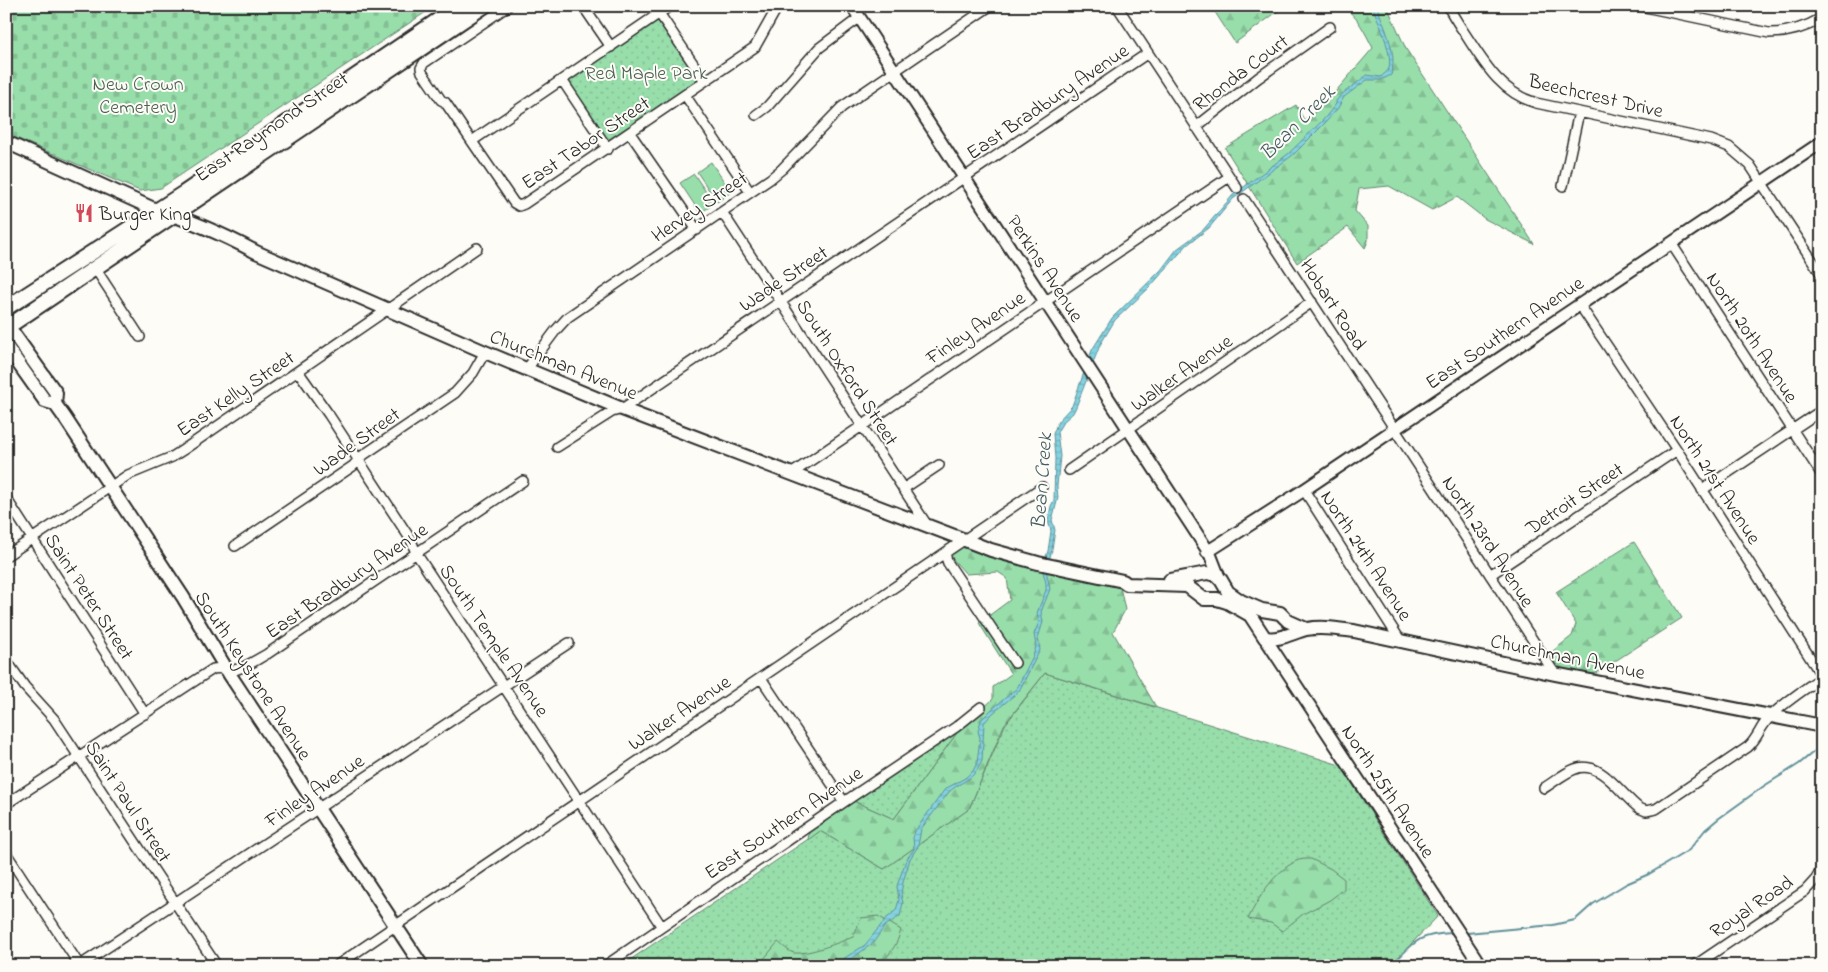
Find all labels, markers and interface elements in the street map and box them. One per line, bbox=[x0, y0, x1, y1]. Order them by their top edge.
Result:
street label: Rhonda Court bbox=[1187, 28, 1296, 120]
street label: East Bradbury Avenue bbox=[961, 38, 1136, 168]
park label: Red Maple Park bbox=[585, 60, 708, 89]
street label: East Raymond Street bbox=[190, 66, 355, 190]
street label: Beechcrest Drive bbox=[1524, 68, 1666, 127]
park label: New Crown Cemetery bbox=[92, 71, 184, 123]
water label: Bean Creek bbox=[1254, 78, 1344, 168]
street label: East Tabor Street bbox=[516, 90, 657, 198]
street label: Hervey Street bbox=[646, 165, 755, 251]
place label: Burger King bbox=[98, 201, 191, 231]
restaurant icon: Burger King bbox=[73, 202, 95, 224]
street label: Perkins Avenue bbox=[998, 210, 1090, 329]
street label: Wade Street bbox=[734, 239, 835, 321]
street label: Hobart Road bbox=[1291, 254, 1372, 357]
street label: North 20th Avenue bbox=[1698, 267, 1804, 410]
street label: East Southern Avenue bbox=[1420, 270, 1590, 398]
street label: Finley Avenue bbox=[920, 285, 1032, 374]
street label: South Oxford Street bbox=[788, 294, 904, 452]
street label: Churchman Avenue bbox=[485, 323, 642, 409]
street label: Walker Avenue bbox=[1126, 328, 1239, 420]
street label: East Kelly Street bbox=[172, 345, 301, 445]
street label: Wade Street bbox=[308, 401, 407, 485]
street label: North 21st Avenue bbox=[1661, 410, 1767, 551]
water label: Bean Creek bbox=[1025, 431, 1061, 530]
street label: Detroit Street bbox=[1520, 456, 1630, 544]
street label: North 23rd Avenue bbox=[1433, 471, 1540, 614]
street label: North 24th Avenue bbox=[1312, 485, 1418, 627]
street label: East Bradbury Avenue bbox=[260, 517, 435, 647]
street label: Saint Peter Street bbox=[36, 528, 140, 666]
street label: South Temple Avenue bbox=[431, 559, 555, 724]
street label: South Keystone Avenue bbox=[186, 586, 318, 767]
street label: Churchman Avenue bbox=[1487, 628, 1648, 689]
street label: Walker Avenue bbox=[623, 669, 738, 759]
street label: North 25th Avenue bbox=[1333, 720, 1441, 865]
street label: Saint Paul Street bbox=[77, 736, 177, 869]
street label: Finley Avenue bbox=[259, 748, 371, 837]
street label: East Southern Avenue bbox=[699, 760, 869, 888]
street label: Royal Road bbox=[1705, 869, 1800, 947]

